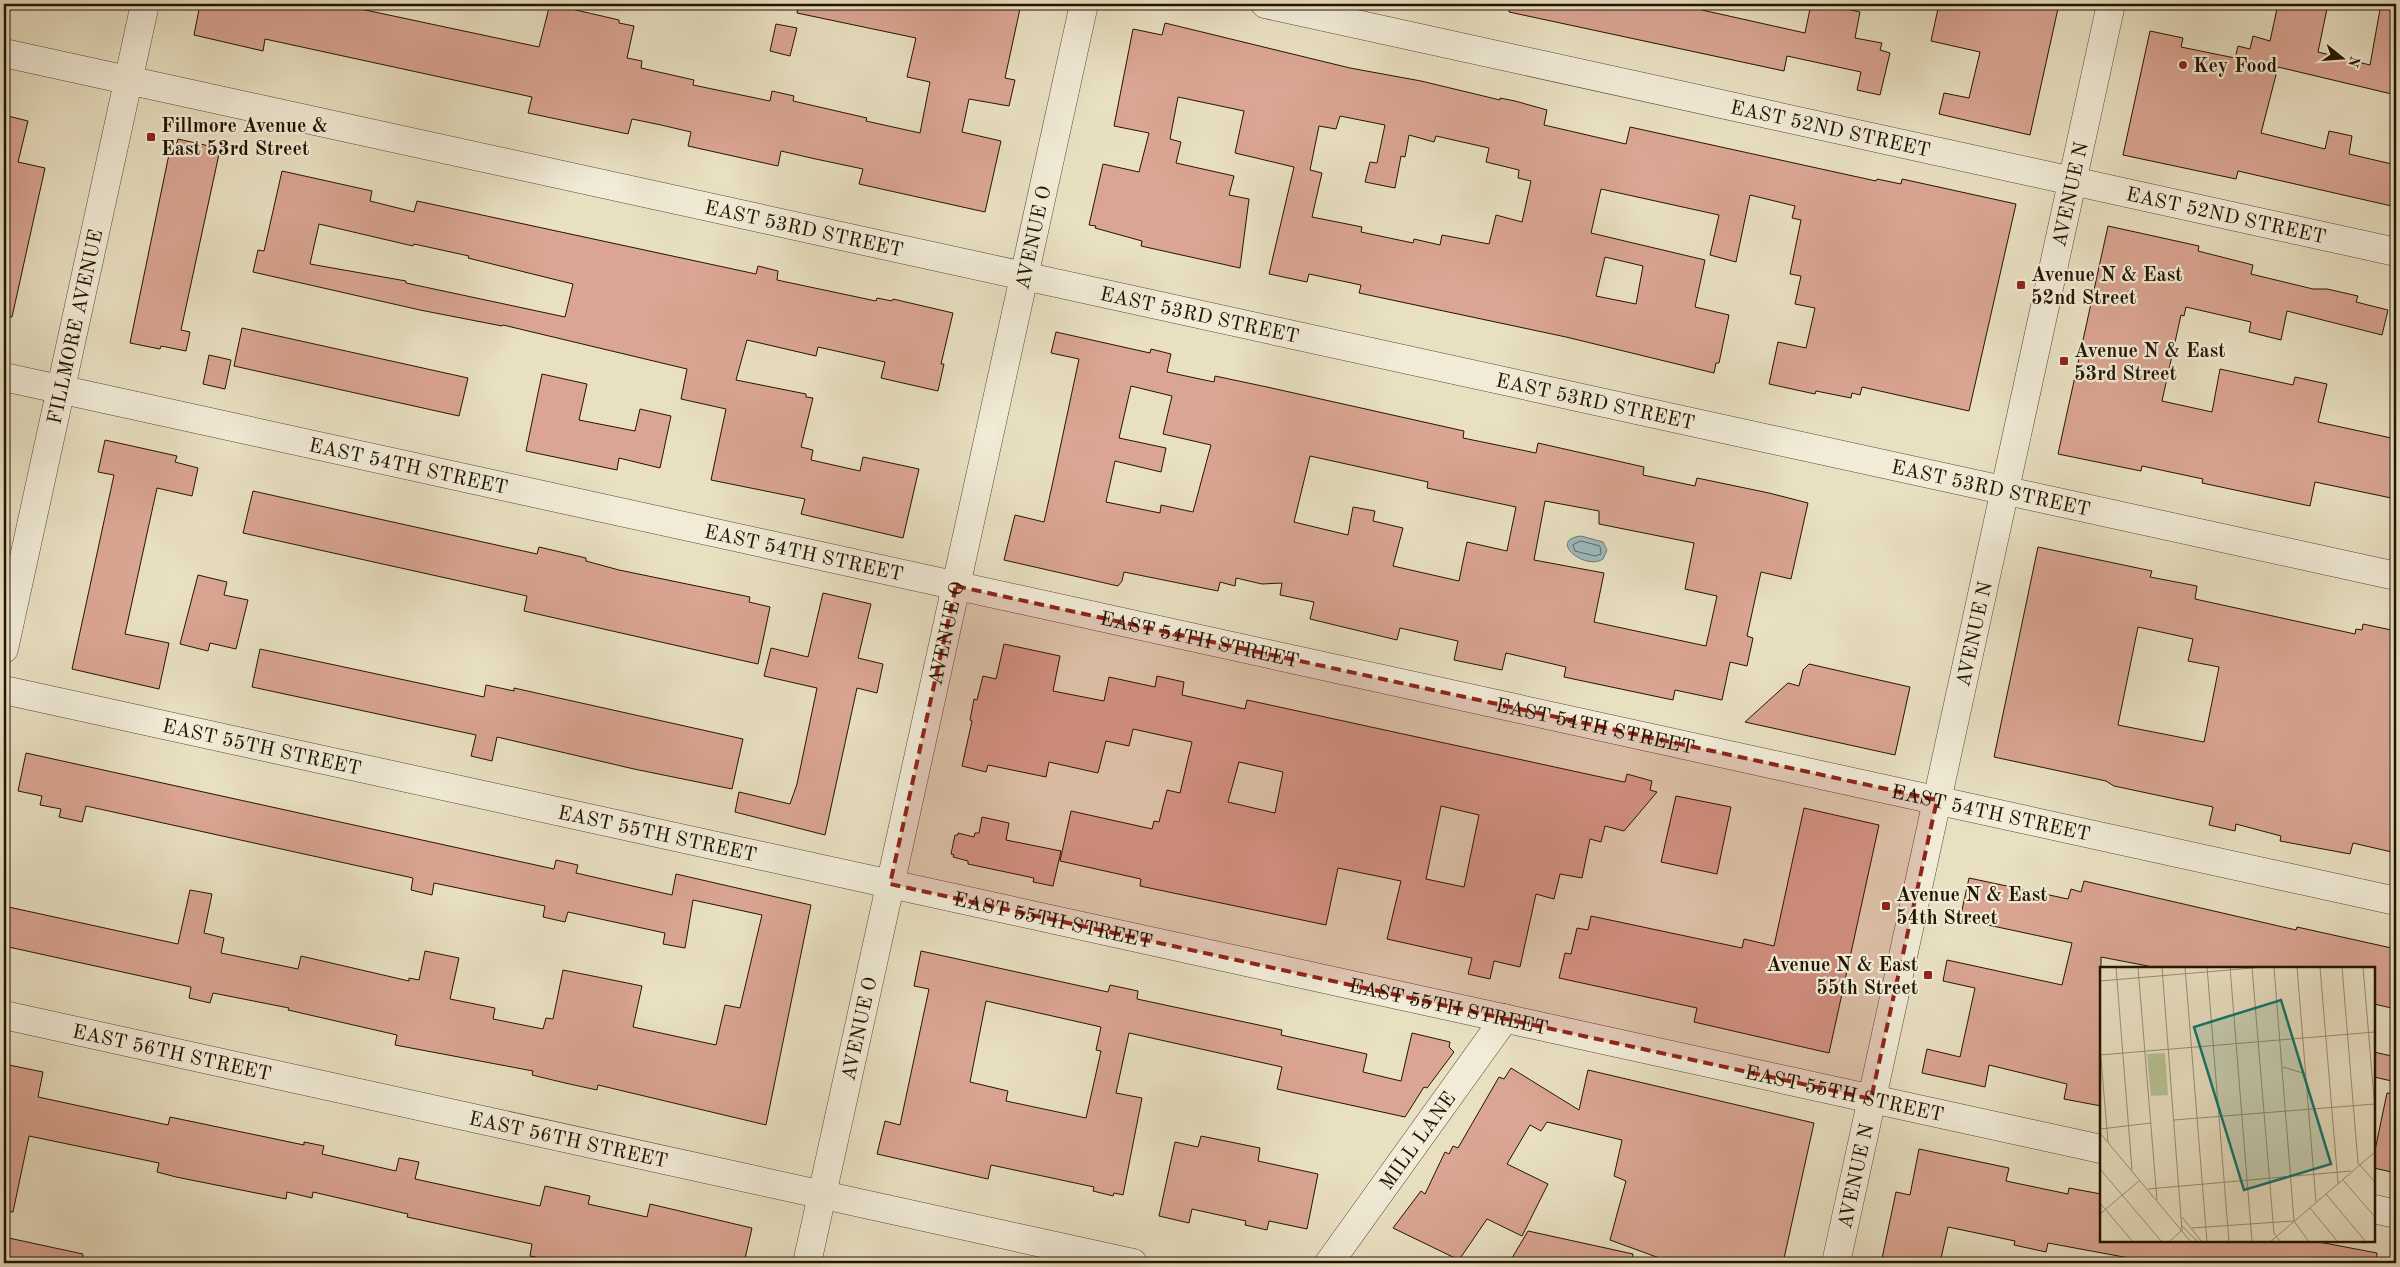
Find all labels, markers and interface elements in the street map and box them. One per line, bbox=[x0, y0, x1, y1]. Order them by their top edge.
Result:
north arrow bbox=[2318, 32, 2368, 82]
text: N bbox=[2345, 54, 2362, 69]
place label: Key Food bbox=[2193, 57, 2278, 77]
marker: Key Food bbox=[2177, 59, 2189, 71]
street label: EAST 52ND STREET bbox=[1728, 98, 1932, 162]
place label: Fillmore Avenue & East 53rd Street bbox=[161, 117, 328, 160]
marker: Fillmore Avenue & East 53rd Street bbox=[145, 131, 157, 143]
street label: AVENUE N bbox=[2050, 140, 2093, 249]
street label: AVENUE O bbox=[1013, 184, 1056, 292]
street label: EAST 52ND STREET bbox=[2124, 185, 2328, 248]
street label: EAST 53RD STREET bbox=[702, 198, 905, 261]
street label: FILLMORE AVENUE bbox=[45, 228, 107, 426]
place label: Avenue N & East 52nd Street bbox=[2031, 266, 2183, 309]
marker: Avenue N & East 52nd Street bbox=[2015, 279, 2027, 291]
street label: EAST 53RD STREET bbox=[1098, 285, 1301, 348]
place label: Avenue N & East 53rd Street bbox=[2074, 342, 2226, 385]
marker: Avenue N & East 53rd Street bbox=[2058, 355, 2070, 367]
street label: EAST 53RD STREET bbox=[1494, 371, 1696, 434]
street label: EAST 54TH STREET bbox=[307, 436, 509, 499]
street label: EAST 53RD STREET bbox=[1889, 458, 2092, 521]
street label: EAST 54TH STREET bbox=[702, 523, 905, 586]
street label: AVENUE O bbox=[926, 580, 969, 687]
street label: AVENUE N bbox=[1954, 580, 1997, 689]
street label: EAST 54TH STREET bbox=[1098, 609, 1301, 672]
street label: EAST 54TH STREET bbox=[1493, 696, 1696, 759]
street label: EAST 55TH STREET bbox=[160, 717, 363, 780]
street label: EAST 54TH STREET bbox=[1889, 783, 2092, 846]
street label: EAST 55TH STREET bbox=[556, 804, 758, 866]
place label: Avenue N & East 54th Street bbox=[1896, 886, 2048, 929]
street label: EAST 55TH STREET bbox=[951, 890, 1154, 953]
marker: Avenue N & East 54th Street bbox=[1880, 900, 1892, 912]
place label: Avenue N & East 55th Street bbox=[1766, 956, 1918, 999]
inset map bbox=[2100, 967, 2375, 1242]
marker: Avenue N & East 55th Street bbox=[1922, 969, 1934, 981]
street label: AVENUE O bbox=[839, 975, 882, 1083]
street label: EAST 55TH STREET bbox=[1347, 977, 1550, 1040]
street label: EAST 56TH STREET bbox=[70, 1022, 273, 1085]
street label: EAST 55TH STREET bbox=[1743, 1063, 1945, 1126]
street label: MILL LANE bbox=[1377, 1089, 1460, 1194]
street label: EAST 56TH STREET bbox=[467, 1109, 669, 1173]
street label: AVENUE N bbox=[1836, 1122, 1878, 1231]

